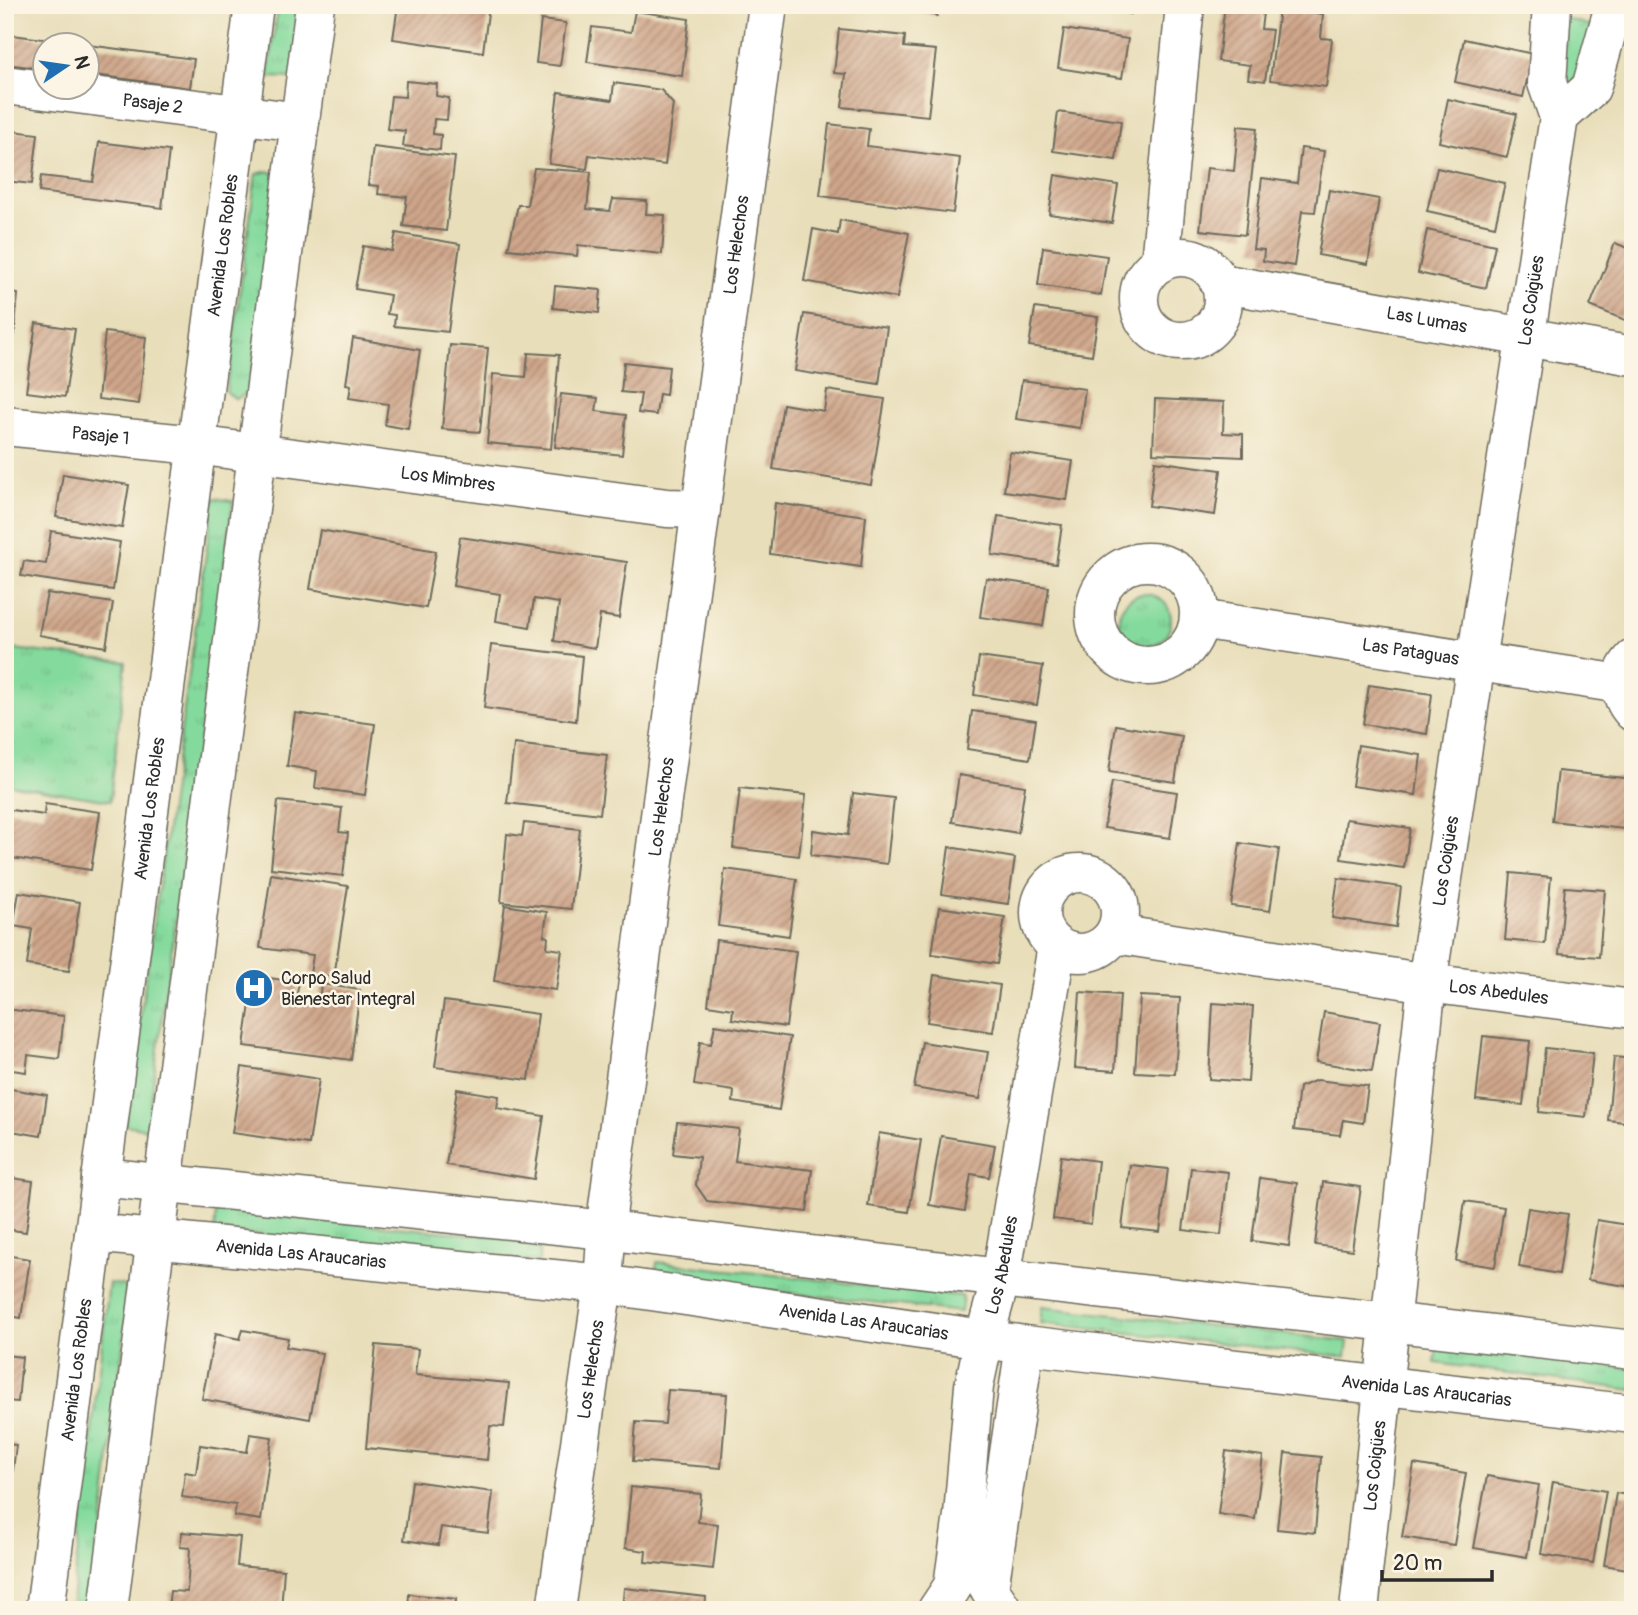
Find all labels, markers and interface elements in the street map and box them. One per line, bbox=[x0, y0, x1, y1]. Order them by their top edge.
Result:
north arrow bbox=[32, 32, 102, 102]
text: N bbox=[68, 53, 95, 72]
street label: Pasaje 2 bbox=[121, 88, 185, 119]
street label: Avenida Los Robles bbox=[202, 173, 243, 318]
street label: Los Helechos bbox=[718, 194, 754, 296]
street label: Los Coigües bbox=[1513, 254, 1549, 347]
street label: Las Lumas bbox=[1385, 301, 1469, 338]
street label: Pasaje 1 bbox=[71, 421, 131, 450]
street label: Los Mimbres bbox=[399, 461, 497, 496]
street label: Las Pataguas bbox=[1360, 633, 1461, 670]
street label: Avenida Los Robles bbox=[129, 736, 170, 882]
street label: Los Helechos bbox=[643, 756, 679, 858]
street label: Los Coigües bbox=[1427, 814, 1464, 908]
hospital icon: Corpo Salud Bienestar Integral bbox=[233, 967, 275, 1009]
place label: Corpo Salud Bienestar Integral bbox=[281, 967, 415, 1011]
street label: Los Abedules bbox=[1447, 974, 1550, 1010]
street label: Los Abedules bbox=[980, 1214, 1023, 1317]
street label: Avenida Las Araucarias bbox=[215, 1234, 387, 1274]
street label: Avenida Los Robles bbox=[56, 1297, 97, 1443]
street label: Avenida Las Araucarias bbox=[777, 1298, 950, 1345]
street label: Los Helechos bbox=[572, 1318, 609, 1421]
street label: Avenida Las Araucarias bbox=[1340, 1369, 1513, 1412]
street label: Los Coigües bbox=[1358, 1419, 1391, 1512]
scale bar bbox=[1382, 1538, 1493, 1582]
text: 20 m bbox=[1393, 1550, 1442, 1577]

